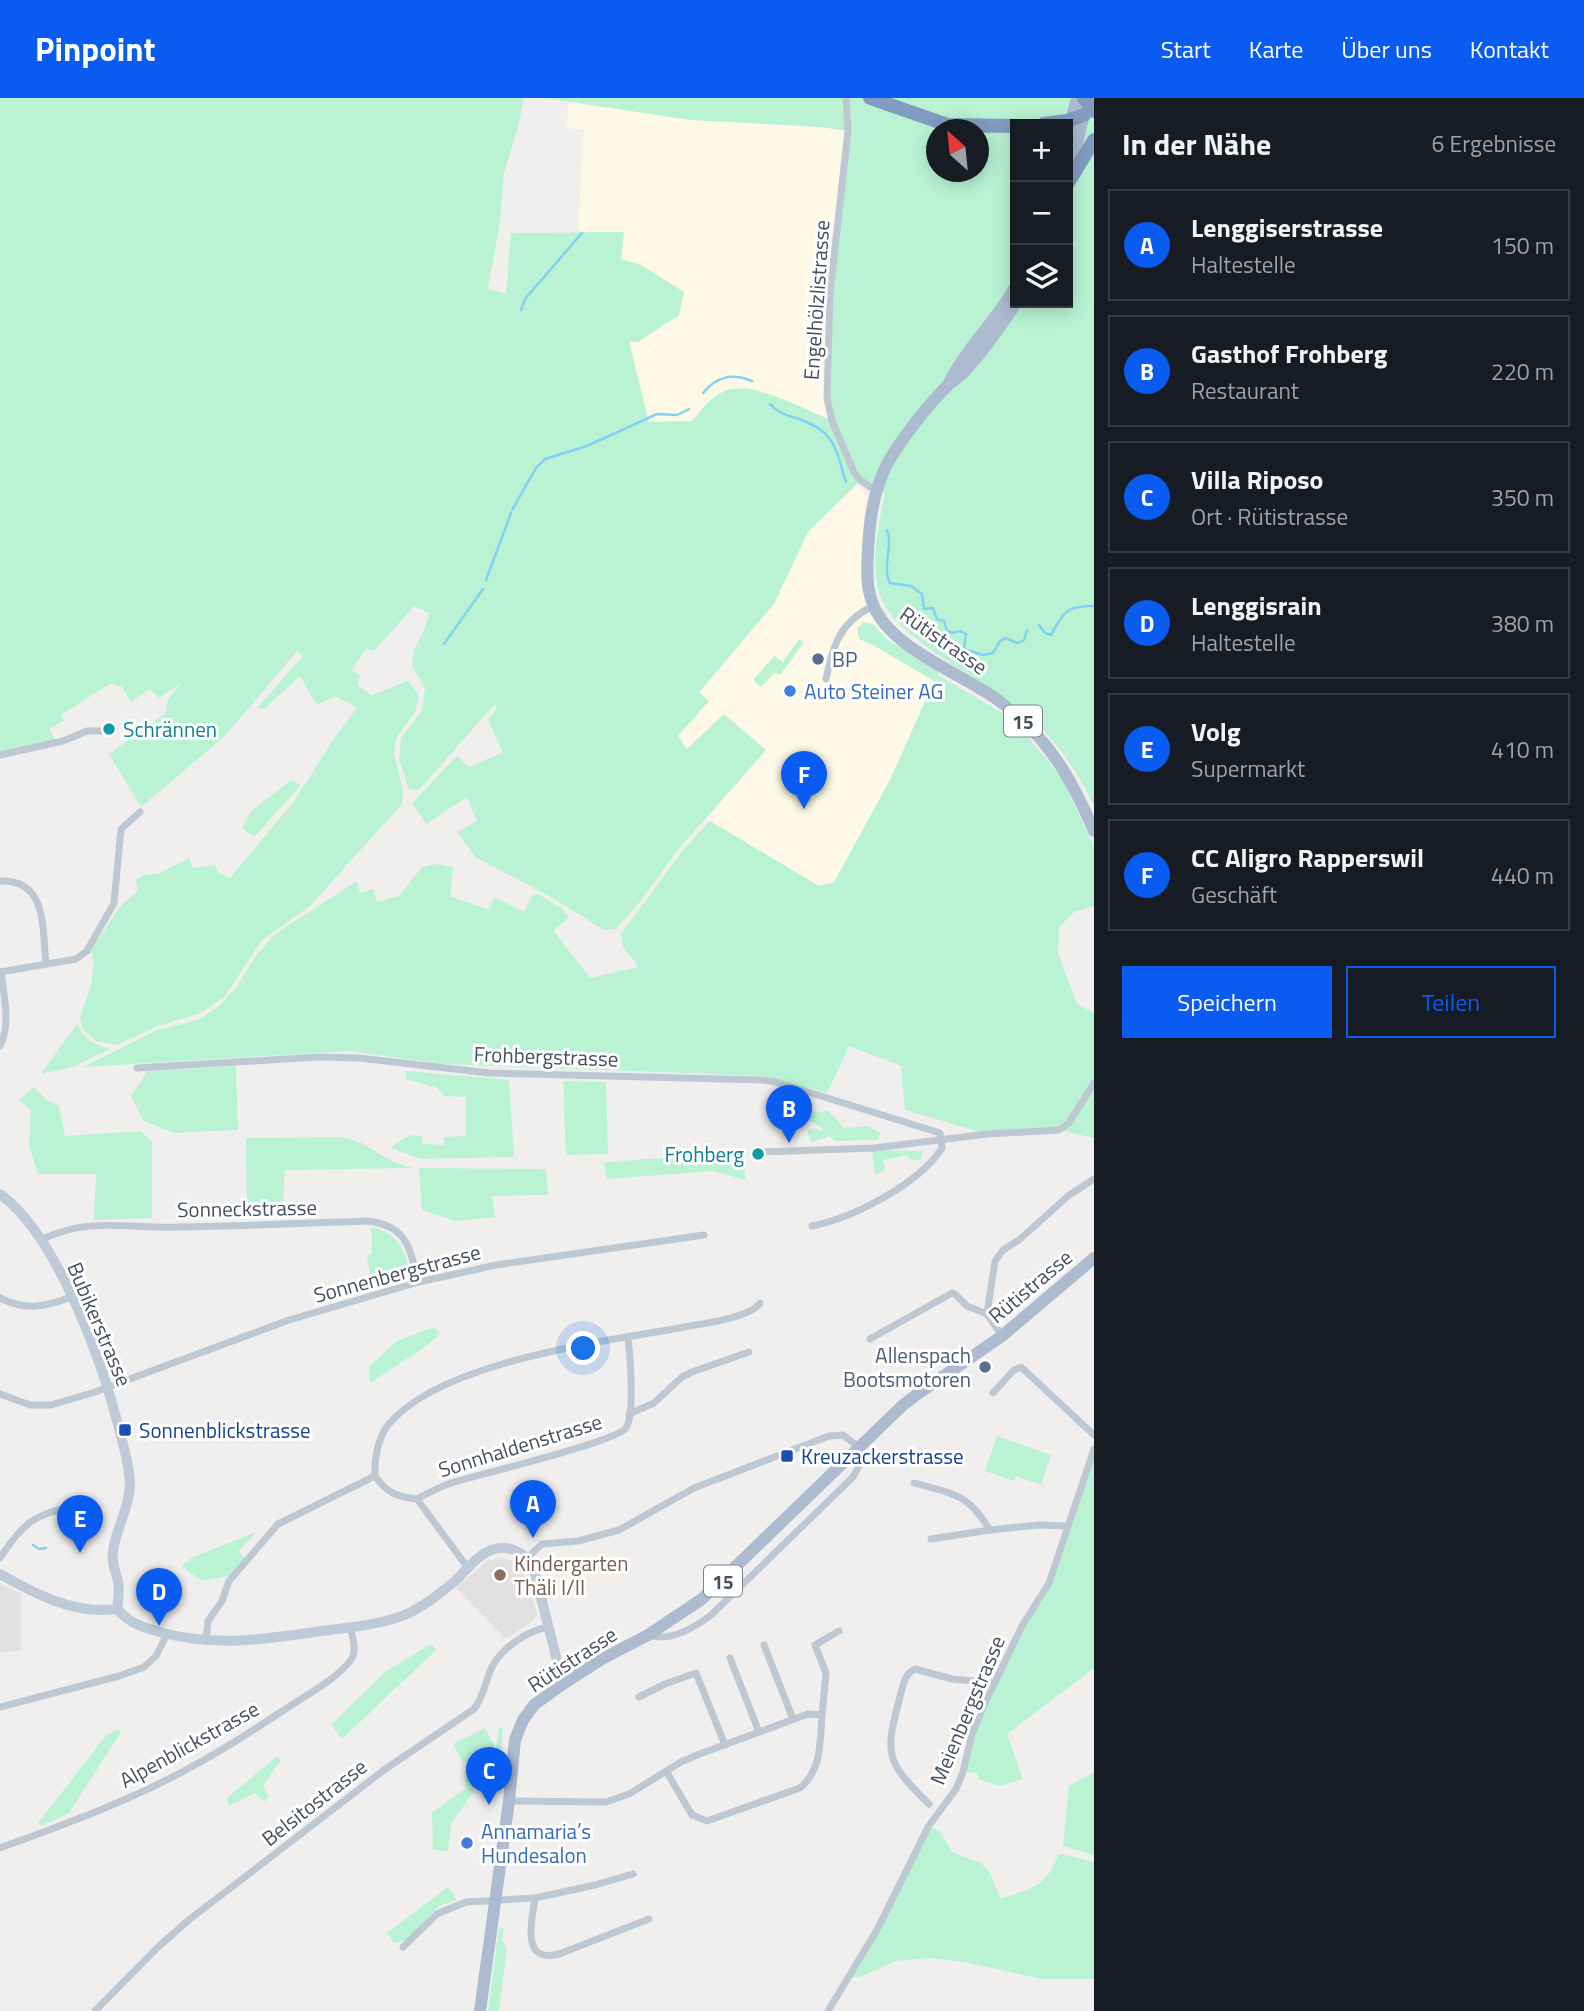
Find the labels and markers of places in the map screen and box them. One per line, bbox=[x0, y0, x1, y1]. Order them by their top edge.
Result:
place label: BP bbox=[832, 643, 857, 675]
marker: BP bbox=[810, 651, 826, 667]
place label: Auto Steiner AG bbox=[804, 675, 943, 707]
marker: Auto Steiner AG bbox=[782, 683, 798, 699]
place label: Schrännen bbox=[123, 713, 217, 745]
marker: Schrännen bbox=[101, 721, 117, 737]
pin: F bbox=[781, 751, 827, 809]
pin: B bbox=[766, 1085, 812, 1143]
place label: Frohberg bbox=[664, 1138, 744, 1170]
marker: Frohberg bbox=[750, 1146, 766, 1162]
place label: Allenspach Bootsmotoren bbox=[843, 1339, 971, 1395]
marker: Allenspach Bootsmotoren bbox=[977, 1359, 993, 1375]
place label: Sonnenblickstrasse bbox=[139, 1414, 311, 1446]
marker: Sonnenblickstrasse bbox=[117, 1422, 133, 1438]
place label: Kreuzackerstrasse bbox=[801, 1440, 964, 1472]
marker: Kreuzackerstrasse bbox=[779, 1448, 795, 1464]
pin: A bbox=[510, 1480, 556, 1538]
pin: E bbox=[57, 1495, 103, 1553]
place label: Kindergarten Thäli I/II bbox=[514, 1547, 629, 1603]
marker: Kindergarten Thäli I/II bbox=[492, 1567, 508, 1583]
pin: D bbox=[136, 1568, 182, 1626]
pin: C bbox=[466, 1747, 512, 1805]
place label: Annamaria’s Hundesalon bbox=[481, 1815, 591, 1871]
marker: Annamaria’s Hundesalon bbox=[459, 1835, 475, 1851]

